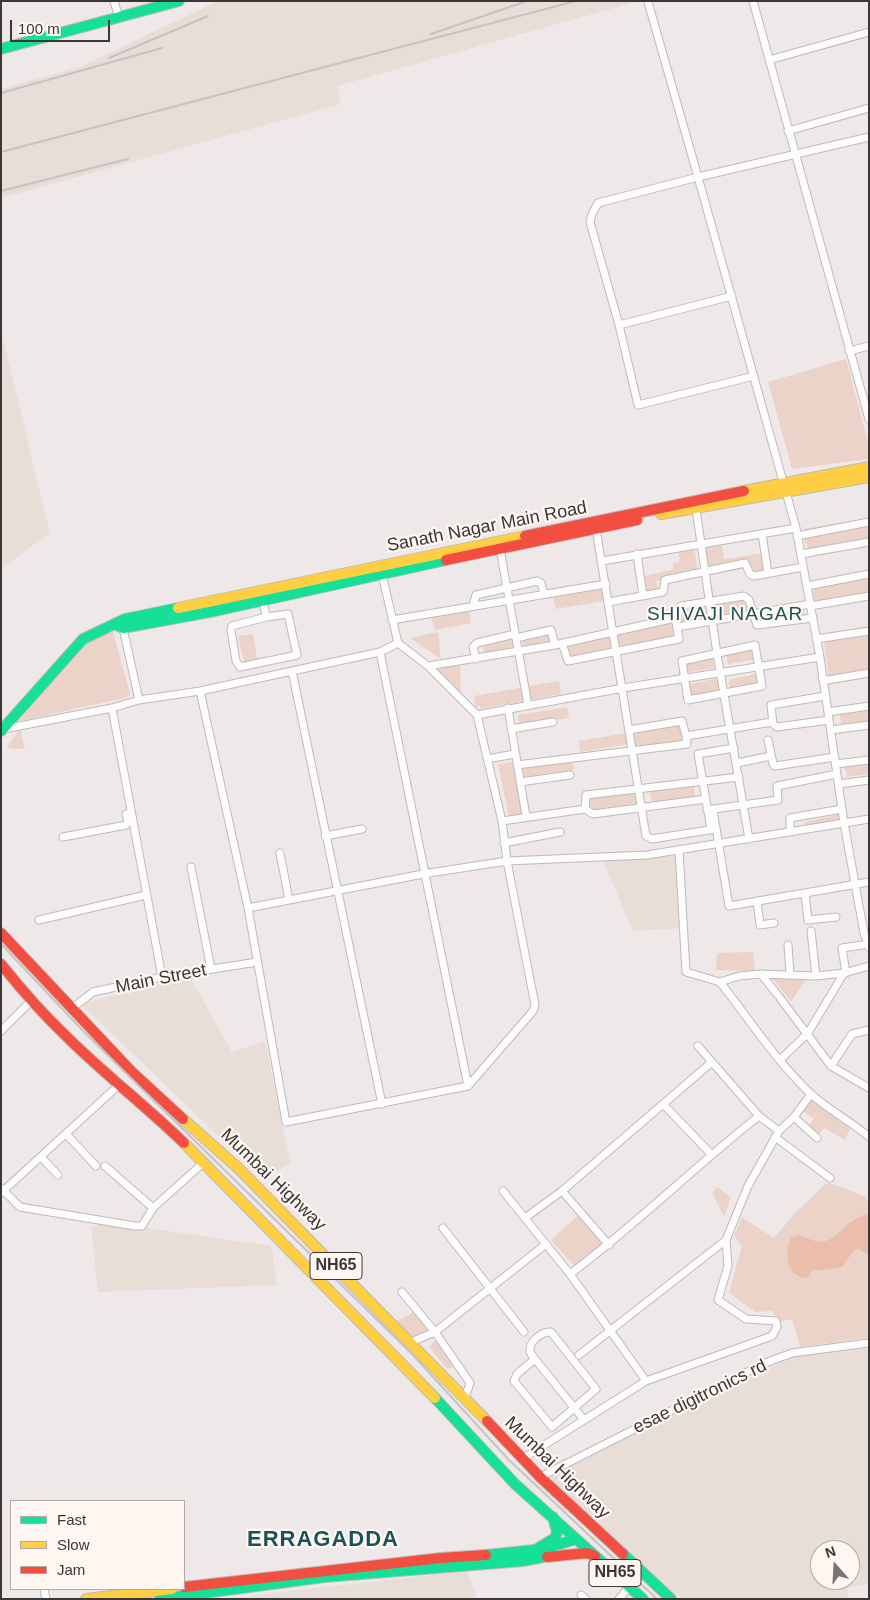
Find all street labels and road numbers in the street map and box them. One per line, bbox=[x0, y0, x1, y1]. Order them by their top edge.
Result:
street label: Sanath Nagar Main Road bbox=[385, 497, 589, 557]
street label: Main Street bbox=[114, 960, 208, 998]
street label: Mumbai Highway bbox=[216, 1124, 330, 1236]
road number: NH65 bbox=[310, 1252, 362, 1280]
street label: esae digitronics rd bbox=[630, 1355, 770, 1439]
street label: Mumbai Highway bbox=[500, 1412, 614, 1524]
road number: NH65 bbox=[589, 1560, 641, 1586]

